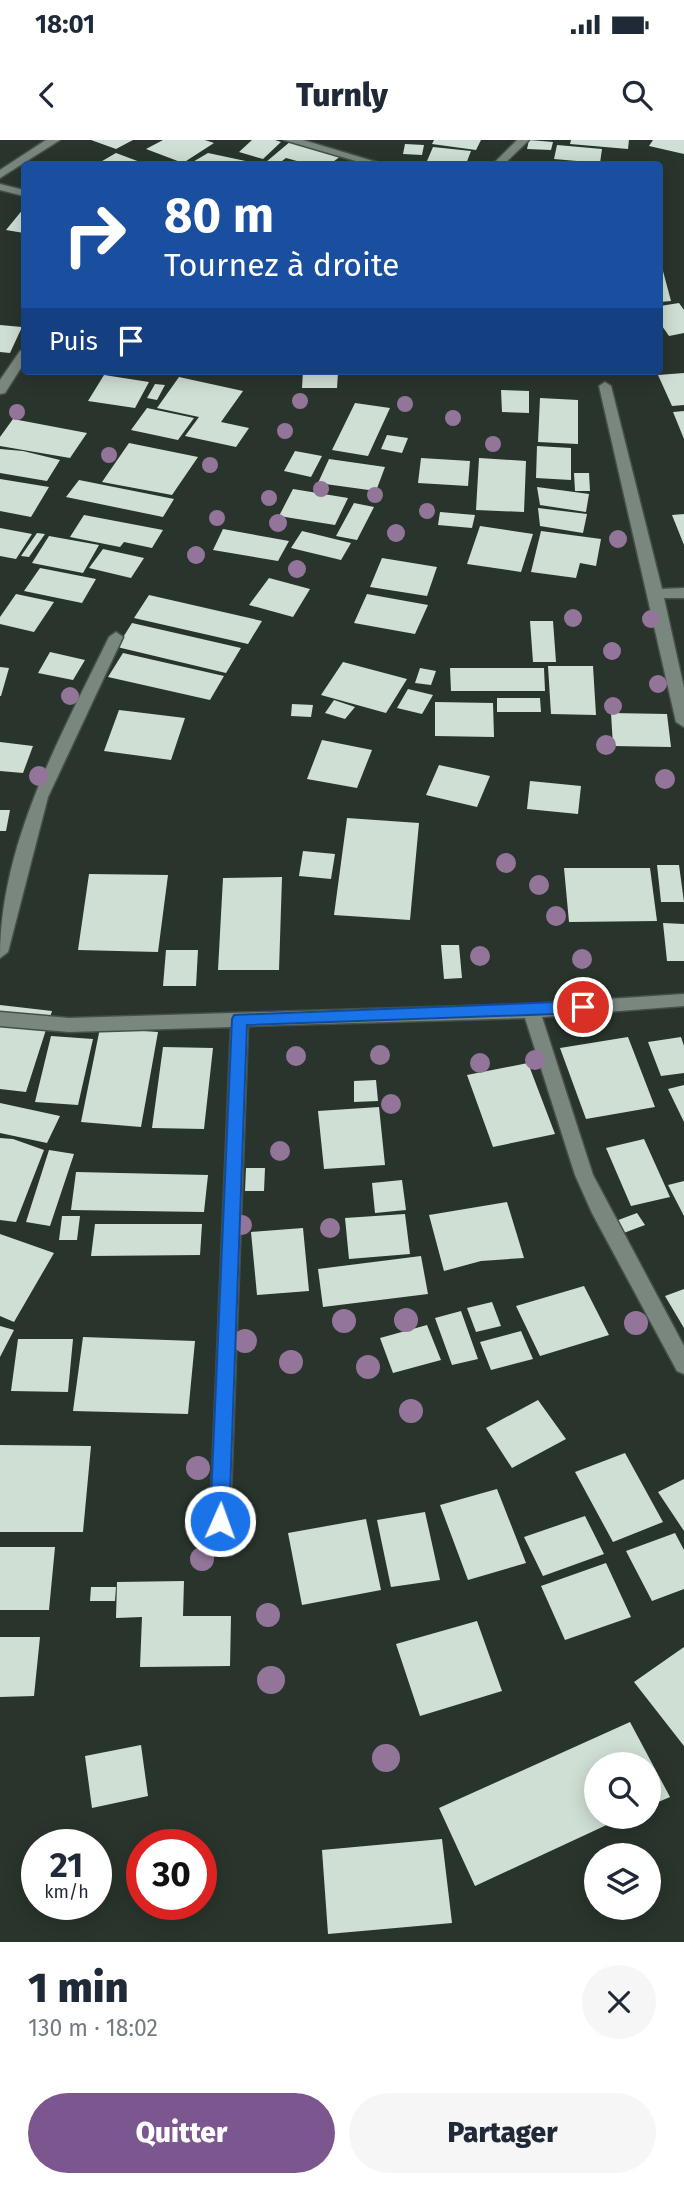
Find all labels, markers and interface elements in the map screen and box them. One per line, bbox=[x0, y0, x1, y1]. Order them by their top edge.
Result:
text: 18:01 bbox=[35, 9, 95, 40]
icon: back bbox=[28, 76, 66, 114]
text: Turnly bbox=[296, 76, 388, 114]
icon: search bbox=[618, 76, 656, 114]
text: 80 m bbox=[164, 186, 274, 245]
icon: right bbox=[49, 189, 140, 280]
text: Tournez à droite bbox=[164, 246, 400, 284]
icon: arrive bbox=[112, 322, 150, 360]
text: Puis bbox=[49, 326, 98, 357]
pin bbox=[553, 977, 613, 1037]
icon: arrive bbox=[564, 988, 602, 1026]
position arrow bbox=[183, 1484, 257, 1558]
map controls bbox=[584, 1752, 661, 1920]
button: search bbox=[584, 1752, 661, 1829]
speed limit sign: 30 bbox=[126, 1829, 217, 1920]
button: layers bbox=[584, 1843, 661, 1920]
text: 21 bbox=[50, 1844, 83, 1886]
text: km/h bbox=[44, 1881, 89, 1903]
text: 1 min bbox=[28, 1963, 129, 2013]
button: close bbox=[582, 1965, 656, 2039]
text: 130 m · 18:02 bbox=[28, 2014, 158, 2042]
button: Quitter bbox=[28, 2093, 335, 2173]
button: Partager bbox=[349, 2093, 656, 2173]

